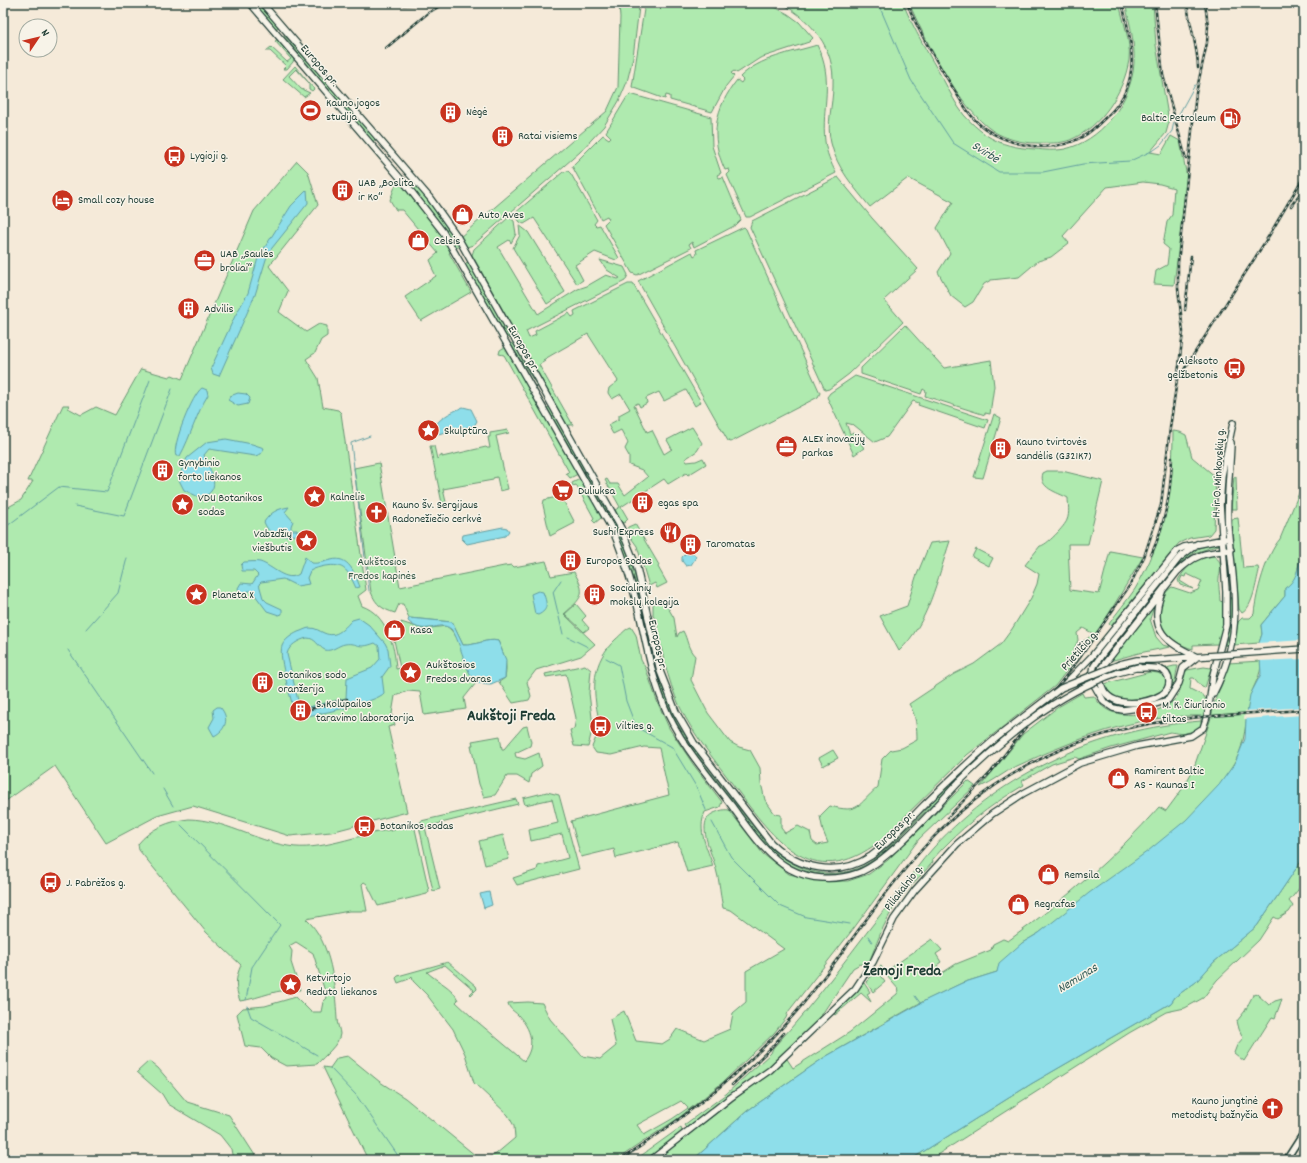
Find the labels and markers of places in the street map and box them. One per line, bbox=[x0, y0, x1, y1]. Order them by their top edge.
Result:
place label: Kauno jogos studija bbox=[326, 95, 380, 126]
sports icon: Kauno jogos studija bbox=[297, 97, 323, 123]
building icon: Nėgė bbox=[438, 99, 464, 125]
place label: Nėgė bbox=[466, 104, 488, 121]
fuel station icon: Baltic Petroleum bbox=[1218, 105, 1244, 131]
place label: Baltic Petroleum bbox=[1141, 110, 1216, 127]
building icon: Ratai visiems bbox=[489, 123, 515, 149]
place label: Ratai visiems bbox=[518, 128, 578, 145]
bus stop icon: Lygioji g. bbox=[162, 143, 188, 169]
place label: Lygioji g. bbox=[190, 148, 228, 165]
place label: UAB „Boslita ir Ko“ bbox=[358, 175, 414, 206]
building icon: UAB „Boslita ir Ko“ bbox=[330, 177, 356, 203]
hotel icon: Small cozy house bbox=[50, 187, 76, 213]
place label: Small cozy house bbox=[78, 192, 154, 209]
shop icon: Auto Aves bbox=[449, 202, 475, 228]
place label: Auto Aves bbox=[478, 207, 524, 224]
shop icon: Celsis bbox=[405, 228, 431, 254]
place label: Celsis bbox=[434, 233, 460, 250]
place label: UAB „Saulės broliai“ bbox=[220, 246, 274, 277]
office icon: UAB „Saulės broliai“ bbox=[192, 248, 218, 274]
building icon: Advilis bbox=[175, 296, 201, 322]
place label: Advilis bbox=[204, 301, 233, 318]
place label: Aleksoto gelžbetonis bbox=[1167, 353, 1218, 384]
bus stop icon: Aleksoto gelžbetonis bbox=[1221, 355, 1247, 381]
place icon: Skulptūra bbox=[415, 418, 441, 444]
place label: Skulptūra bbox=[444, 423, 488, 440]
place label: ALEX inovacijų parkas bbox=[802, 431, 865, 462]
office icon: ALEX inovacijų parkas bbox=[774, 433, 800, 459]
place label: Kauno tvirtovės sandėlis (G321K7) bbox=[1016, 434, 1091, 465]
building icon: Kauno tvirtovės sandėlis (G321K7) bbox=[988, 436, 1014, 462]
place label: Gynybinio forto liekanos bbox=[178, 455, 241, 486]
building icon: Gynybinio forto liekanos bbox=[149, 457, 175, 483]
supermarket icon: Duliuksa bbox=[549, 478, 575, 504]
place label: Duliuksa bbox=[578, 483, 616, 500]
place icon: Kalnelis bbox=[301, 484, 327, 510]
place label: Kalnelis bbox=[330, 489, 365, 506]
place label: VDU Botanikos sodas bbox=[198, 490, 263, 521]
building icon: egas spa bbox=[630, 490, 656, 516]
place icon: VDU Botanikos sodas bbox=[170, 492, 196, 518]
place label: egas spa bbox=[658, 495, 699, 512]
place label: Kauno Šv. Sergijaus Radonežiečio cerkvė bbox=[392, 497, 482, 528]
church icon: Kauno Šv. Sergijaus Radonežiečio cerkvė bbox=[363, 499, 389, 525]
restaurant icon: Sushi Express bbox=[657, 519, 683, 545]
place label: Sushi Express bbox=[593, 524, 654, 541]
place label: Vabzdžių viešbutis bbox=[252, 526, 292, 557]
place icon: Vabzdžių viešbutis bbox=[294, 528, 320, 554]
building icon: Taromatas bbox=[678, 531, 704, 557]
place label: Taromatas bbox=[706, 536, 755, 553]
building icon: Europos Sodas bbox=[558, 548, 584, 574]
place label: Europos Sodas bbox=[586, 553, 652, 570]
place label: Socialinių mokslų kolegija bbox=[610, 580, 679, 611]
place icon: Planeta X bbox=[183, 582, 209, 608]
building icon: Socialinių mokslų kolegija bbox=[582, 582, 608, 608]
place label: Planeta X bbox=[212, 587, 254, 604]
shop icon: Kasa bbox=[382, 617, 408, 643]
place label: Kasa bbox=[410, 622, 432, 639]
place label: Aukštosios Fredos dvaras bbox=[426, 657, 491, 688]
place icon: Aukštosios Fredos dvaras bbox=[398, 659, 424, 685]
place label: Botanikos sodo oranžerija bbox=[278, 667, 346, 698]
building icon: Botanikos sodo oranžerija bbox=[250, 669, 276, 695]
place label: S. Kolupailos taravimo laboratorija bbox=[316, 696, 414, 727]
place label: M. K. Čiurlionio tiltas bbox=[1162, 697, 1225, 728]
building icon: S. Kolupailos taravimo laboratorija bbox=[288, 698, 314, 724]
bus stop icon: M. K. Čiurlionio tiltas bbox=[1134, 699, 1160, 725]
bus stop icon: Vilties g. bbox=[587, 713, 613, 739]
place label: Vilties g. bbox=[616, 718, 654, 735]
place label: Ramirent Baltic AS - Kaunas I bbox=[1134, 763, 1204, 794]
shop icon: Ramirent Baltic AS - Kaunas I bbox=[1105, 765, 1131, 791]
bus stop icon: Botanikos sodas bbox=[352, 813, 378, 839]
place label: Botanikos sodas bbox=[380, 818, 454, 835]
shop icon: Remsila bbox=[1035, 862, 1061, 888]
place label: Remsila bbox=[1064, 867, 1099, 884]
bus stop icon: J. Pabrėžos g. bbox=[37, 870, 63, 896]
place label: J. Pabrėžos g. bbox=[66, 875, 126, 892]
shop icon: Regrafas bbox=[1005, 891, 1031, 917]
place label: Regrafas bbox=[1034, 896, 1075, 913]
place label: Ketvirtojo Reduto liekanos bbox=[306, 970, 377, 1001]
place icon: Ketvirtojo Reduto liekanos bbox=[277, 972, 303, 998]
place label: Kauno jungtinė metodistų bažnyčia bbox=[1171, 1093, 1258, 1124]
church icon: Kauno jungtinė metodistų bažnyčia bbox=[1260, 1095, 1286, 1121]

